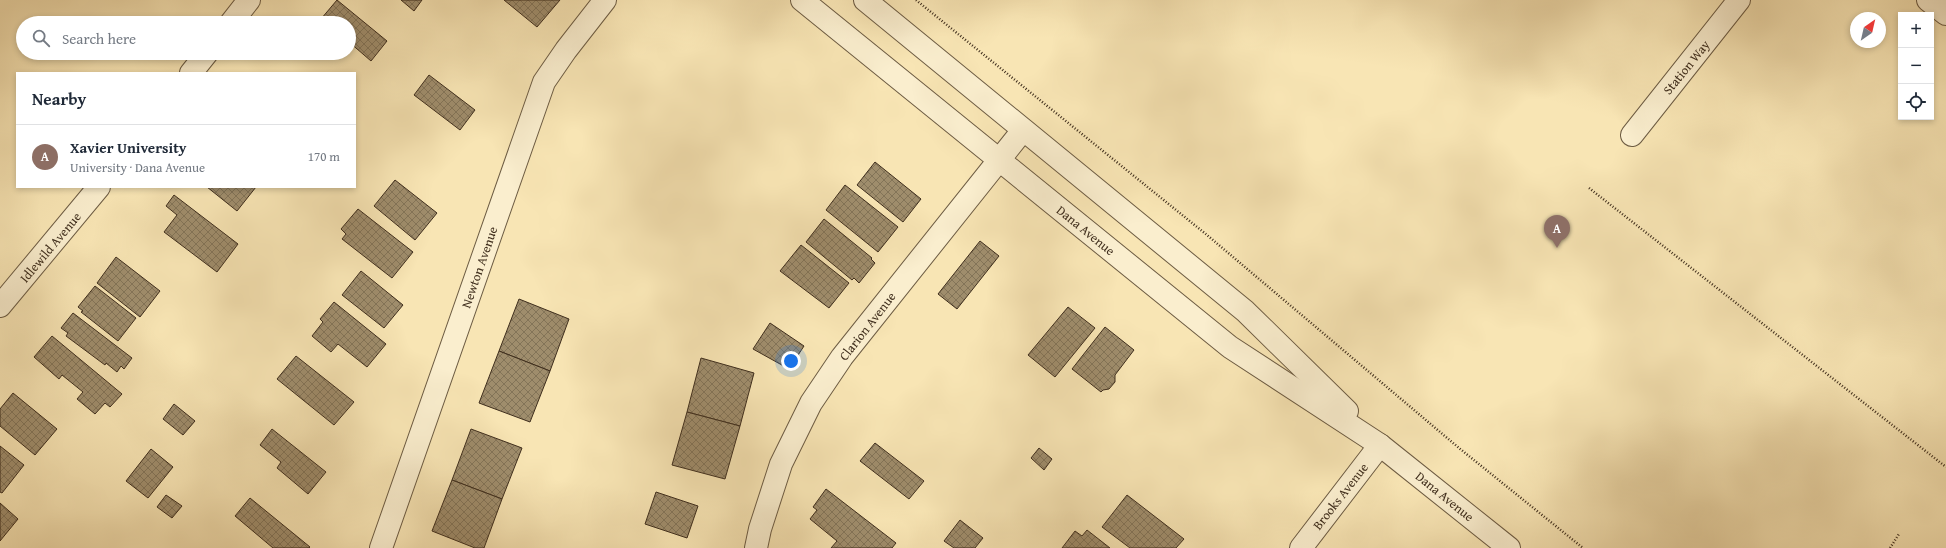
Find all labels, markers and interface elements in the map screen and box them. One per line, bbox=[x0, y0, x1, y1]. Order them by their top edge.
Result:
north arrow bbox=[1850, 12, 1886, 48]
map controls bbox=[1898, 12, 1934, 120]
button: + bbox=[1898, 12, 1934, 48]
search box bbox=[16, 16, 356, 60]
icon: search bbox=[30, 27, 52, 49]
text: Search here bbox=[62, 28, 136, 49]
street label: Station Way bbox=[1658, 36, 1715, 99]
button: − bbox=[1898, 48, 1934, 84]
button: locate bbox=[1898, 84, 1934, 120]
text: Nearby bbox=[32, 86, 86, 111]
text: Xavier University bbox=[70, 137, 187, 158]
text: A bbox=[41, 147, 49, 166]
text: 170 m bbox=[308, 147, 340, 166]
text: University · Dana Avenue bbox=[70, 158, 205, 177]
street label: Dana Avenue bbox=[1052, 201, 1119, 260]
street label: Idlewild Avenue bbox=[15, 208, 86, 287]
pin: A bbox=[1544, 215, 1570, 248]
street label: Newton Avenue bbox=[457, 224, 502, 311]
street label: Clarion Avenue bbox=[834, 288, 900, 365]
your location bbox=[781, 351, 801, 371]
street label: Brooks Avenue bbox=[1308, 459, 1373, 534]
street label: Dana Avenue bbox=[1411, 467, 1478, 526]

